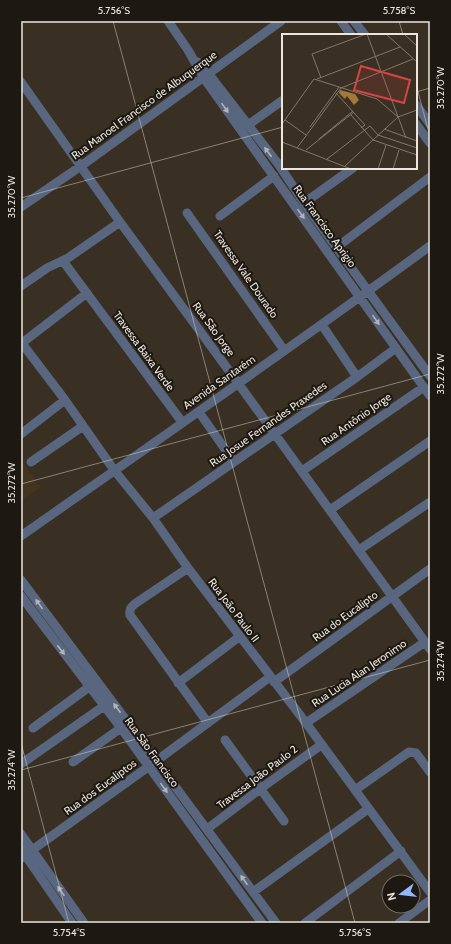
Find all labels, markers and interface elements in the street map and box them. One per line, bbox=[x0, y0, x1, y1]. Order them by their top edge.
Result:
text: 5.756°S bbox=[98, 4, 130, 17]
text: 5.758°S bbox=[383, 4, 416, 17]
inset map bbox=[282, 34, 417, 169]
street label: Rua Manoel Francisco de Albuquerque bbox=[69, 47, 220, 162]
text: 35.270°W bbox=[434, 66, 447, 109]
one-way arrow bbox=[221, 103, 229, 114]
one-way arrow bbox=[264, 146, 272, 157]
text: 35.270°W bbox=[5, 175, 18, 218]
street label: Rua Francisco Aprigio bbox=[290, 182, 360, 270]
one-way arrow bbox=[297, 209, 305, 219]
street label: Travessa Vale Dourado bbox=[210, 227, 282, 321]
street label: Rua São Jorge bbox=[190, 299, 239, 359]
street label: Travessa Baixa Verde bbox=[110, 308, 178, 394]
one-way arrow bbox=[372, 315, 380, 325]
street label: Avenida Santarém bbox=[180, 352, 258, 412]
text: 35.272°W bbox=[434, 353, 447, 394]
street label: Rua Josue Fernandes Praxedes bbox=[207, 378, 330, 470]
street label: Rua Antônio Jorge bbox=[318, 389, 394, 448]
text: 35.272°W bbox=[5, 462, 18, 503]
street label: Rua João Paulo II bbox=[205, 575, 263, 645]
street label: Rua do Eucalipto bbox=[310, 588, 380, 644]
one-way arrow bbox=[35, 599, 43, 610]
street label: Rua Lucia Alan Jeronimo bbox=[309, 636, 409, 710]
text: 35.274°W bbox=[434, 640, 447, 681]
one-way arrow bbox=[57, 645, 65, 656]
one-way arrow bbox=[114, 703, 122, 713]
street label: Rua São Francisco bbox=[122, 714, 182, 790]
street label: Travessa João Paulo 2 bbox=[214, 742, 300, 812]
text: 35.274°W bbox=[5, 749, 18, 790]
street label: Rua dos Eucaliptos bbox=[61, 756, 139, 818]
one-way arrow bbox=[159, 783, 167, 793]
north arrow bbox=[381, 874, 421, 914]
one-way arrow bbox=[240, 875, 248, 886]
one-way arrow bbox=[57, 886, 65, 896]
text: N bbox=[384, 891, 399, 902]
text: 5.754°S bbox=[53, 926, 85, 939]
text: 5.756°S bbox=[339, 926, 371, 939]

